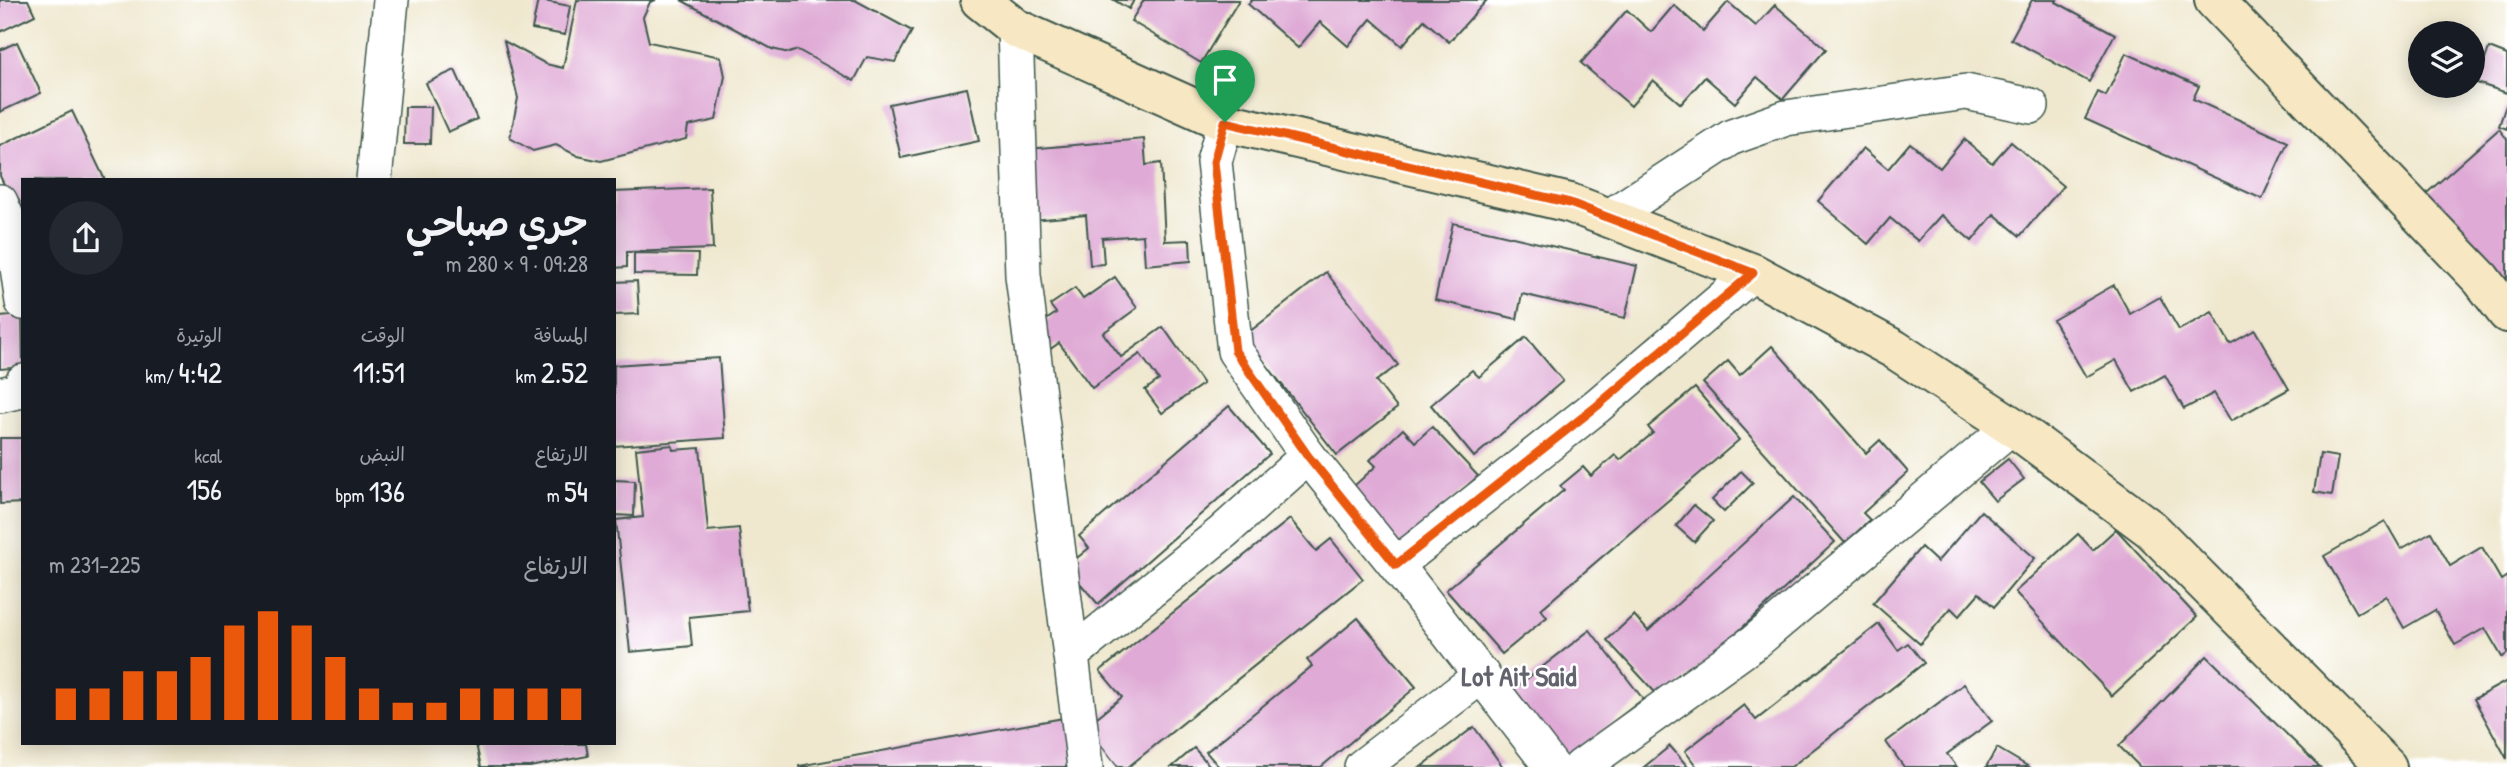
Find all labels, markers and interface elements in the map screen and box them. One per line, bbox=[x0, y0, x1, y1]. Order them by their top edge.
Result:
map controls bbox=[2408, 21, 2485, 98]
button: layers bbox=[2408, 21, 2485, 98]
pin bbox=[1195, 50, 1255, 122]
icon: arrive bbox=[1206, 61, 1244, 99]
text: جري صباحي bbox=[406, 196, 588, 248]
button: share bbox=[49, 201, 123, 275]
text: 09:28 · 9 × 280 m bbox=[446, 248, 588, 279]
text: الوتيرة bbox=[176, 322, 222, 348]
text: الوقت bbox=[361, 322, 405, 348]
text: المسافة bbox=[534, 322, 588, 348]
text: 4:42 bbox=[179, 352, 222, 392]
text: 11:51 bbox=[353, 352, 405, 392]
text: 2.52 bbox=[541, 352, 588, 392]
text: /km bbox=[145, 363, 179, 389]
text: km bbox=[516, 363, 541, 389]
text: النبض bbox=[360, 441, 405, 467]
text: الارتفاع bbox=[535, 441, 588, 467]
text: kcal bbox=[194, 443, 222, 469]
text: 156 bbox=[186, 469, 222, 509]
text: 136 bbox=[369, 471, 405, 511]
text: 54 bbox=[564, 471, 588, 511]
text: bpm bbox=[335, 482, 369, 508]
text: m bbox=[547, 482, 564, 508]
text: 225–231 m bbox=[49, 549, 140, 580]
text: الارتفاع bbox=[524, 550, 588, 581]
district label: Lot Ait Said bbox=[1462, 657, 1576, 695]

